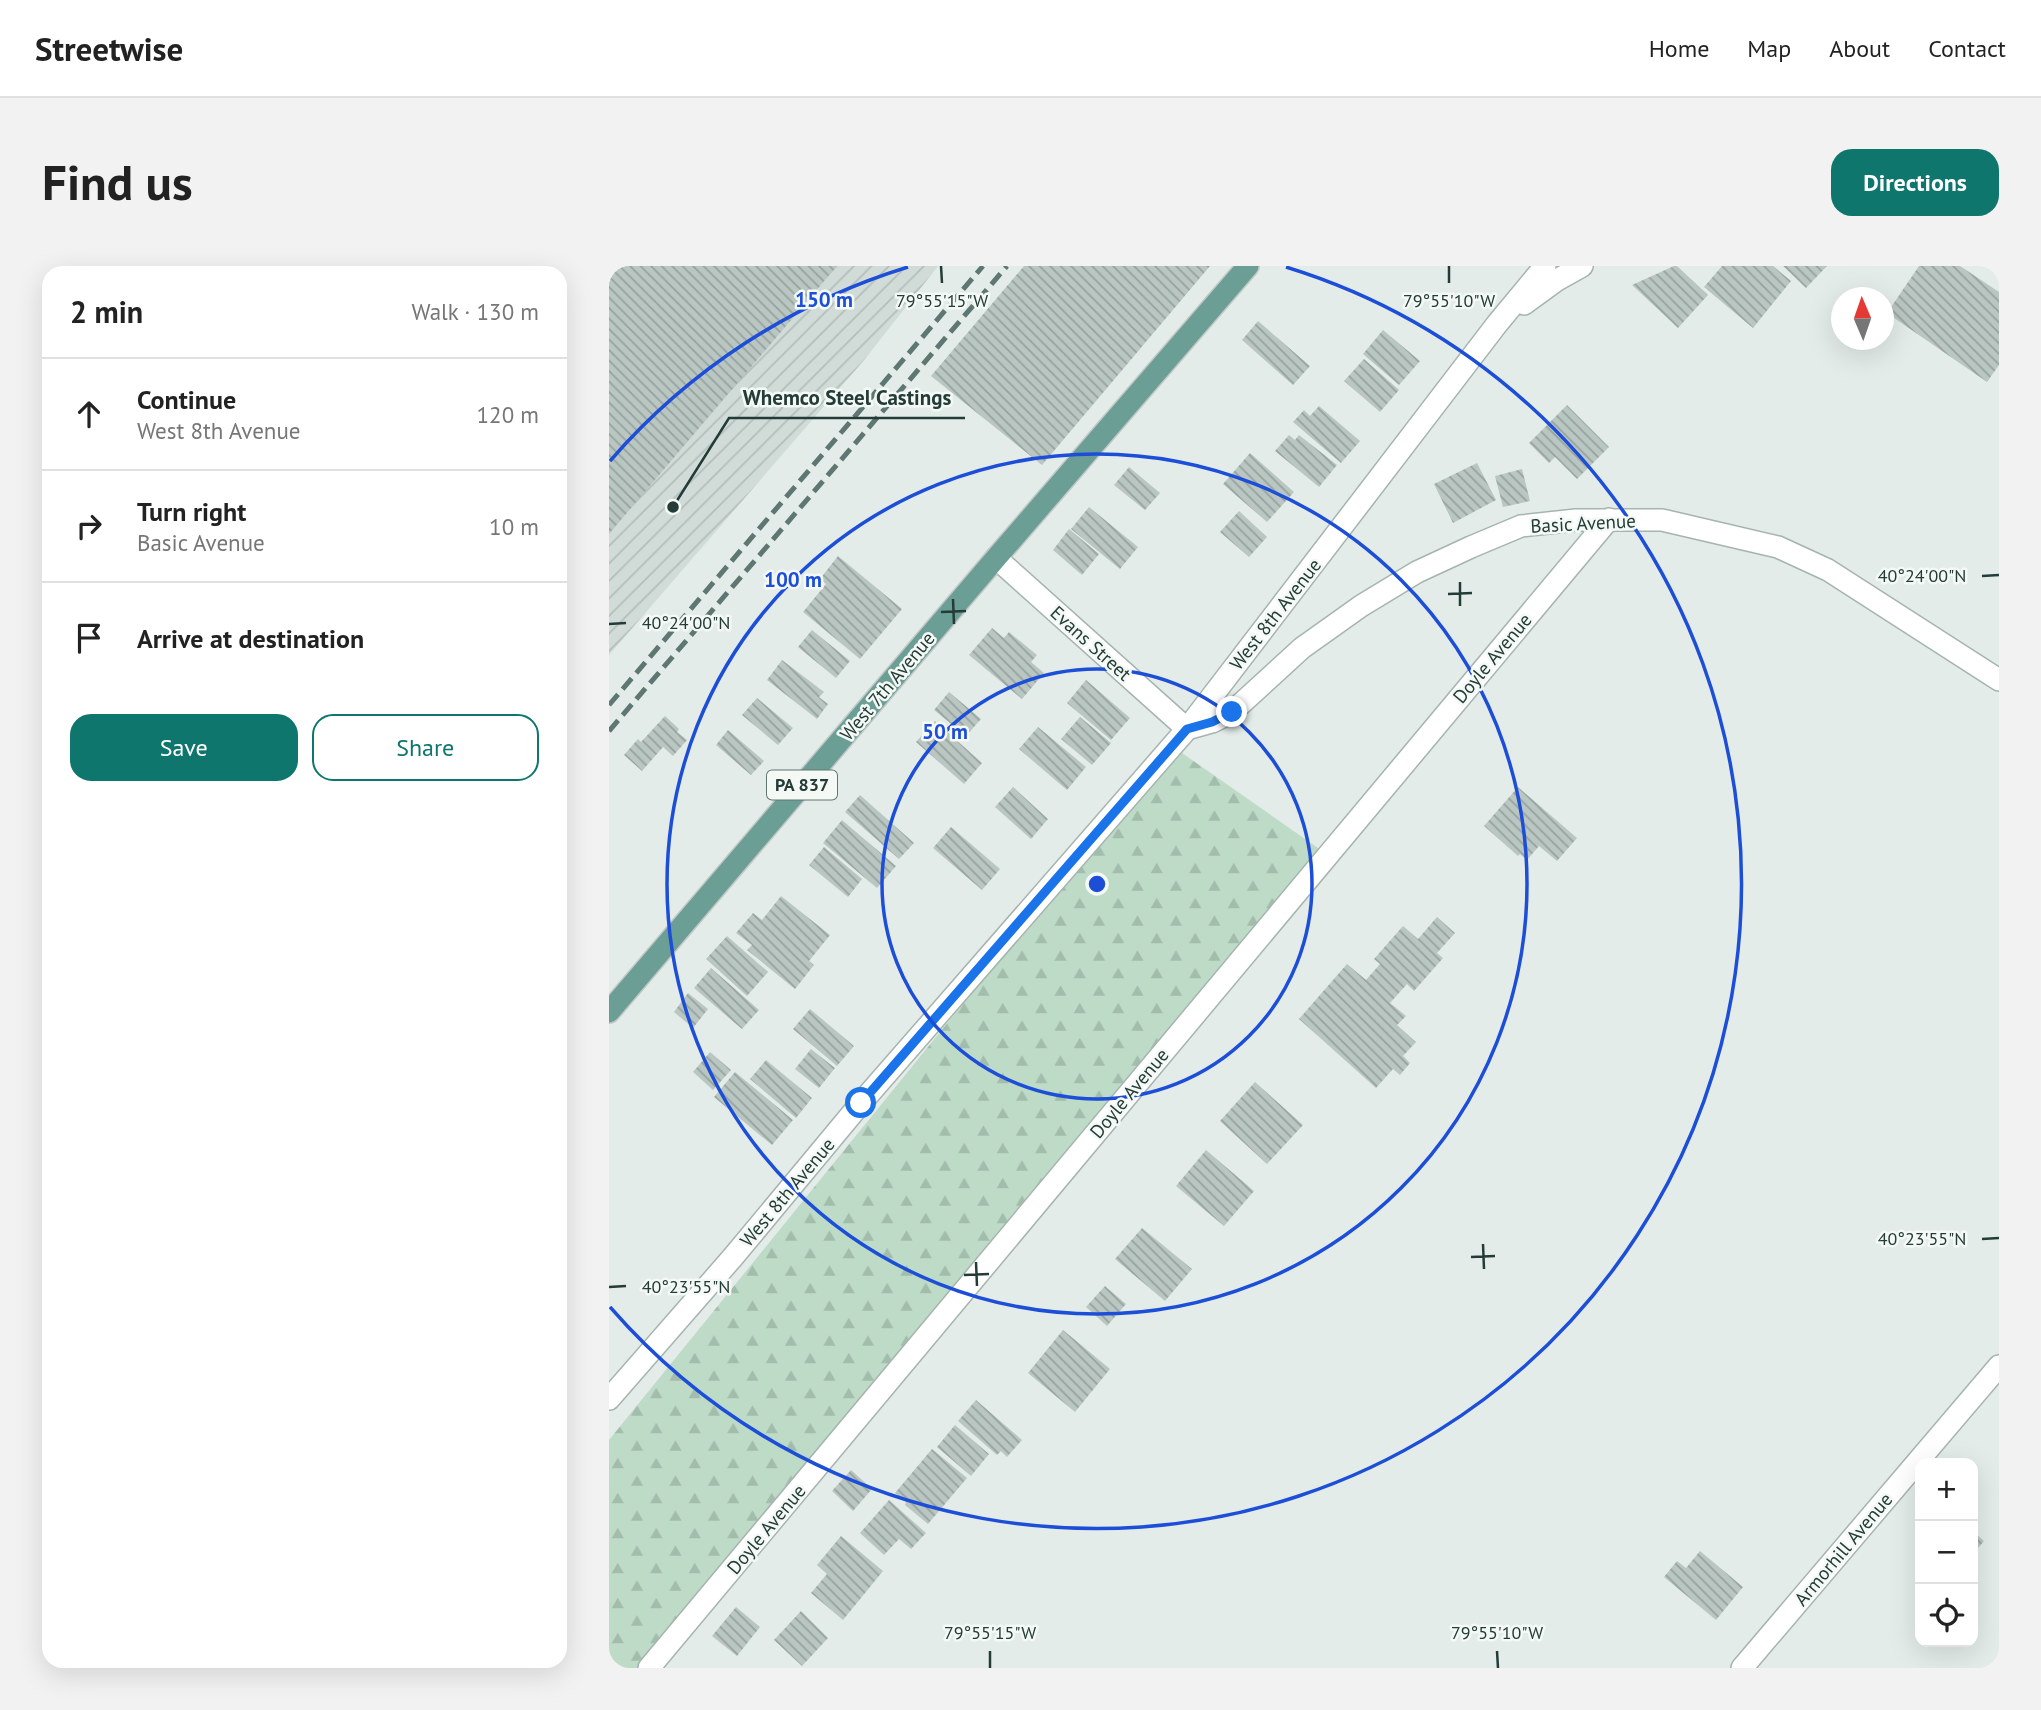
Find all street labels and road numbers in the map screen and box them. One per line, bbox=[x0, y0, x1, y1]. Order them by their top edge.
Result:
street label: Basic Avenue bbox=[1530, 508, 1636, 538]
street label: West 8th Avenue bbox=[1224, 553, 1326, 675]
street label: Evans Street bbox=[1046, 600, 1137, 686]
street label: Doyle Avenue bbox=[1447, 608, 1537, 708]
street label: West 7th Avenue bbox=[835, 627, 939, 745]
road number: PA 837 bbox=[767, 770, 837, 800]
street label: Doyle Avenue bbox=[1084, 1043, 1174, 1143]
street label: West 8th Avenue bbox=[734, 1133, 840, 1251]
street label: Doyle Avenue bbox=[721, 1479, 811, 1579]
street label: Armorhill Avenue bbox=[1789, 1488, 1897, 1610]

